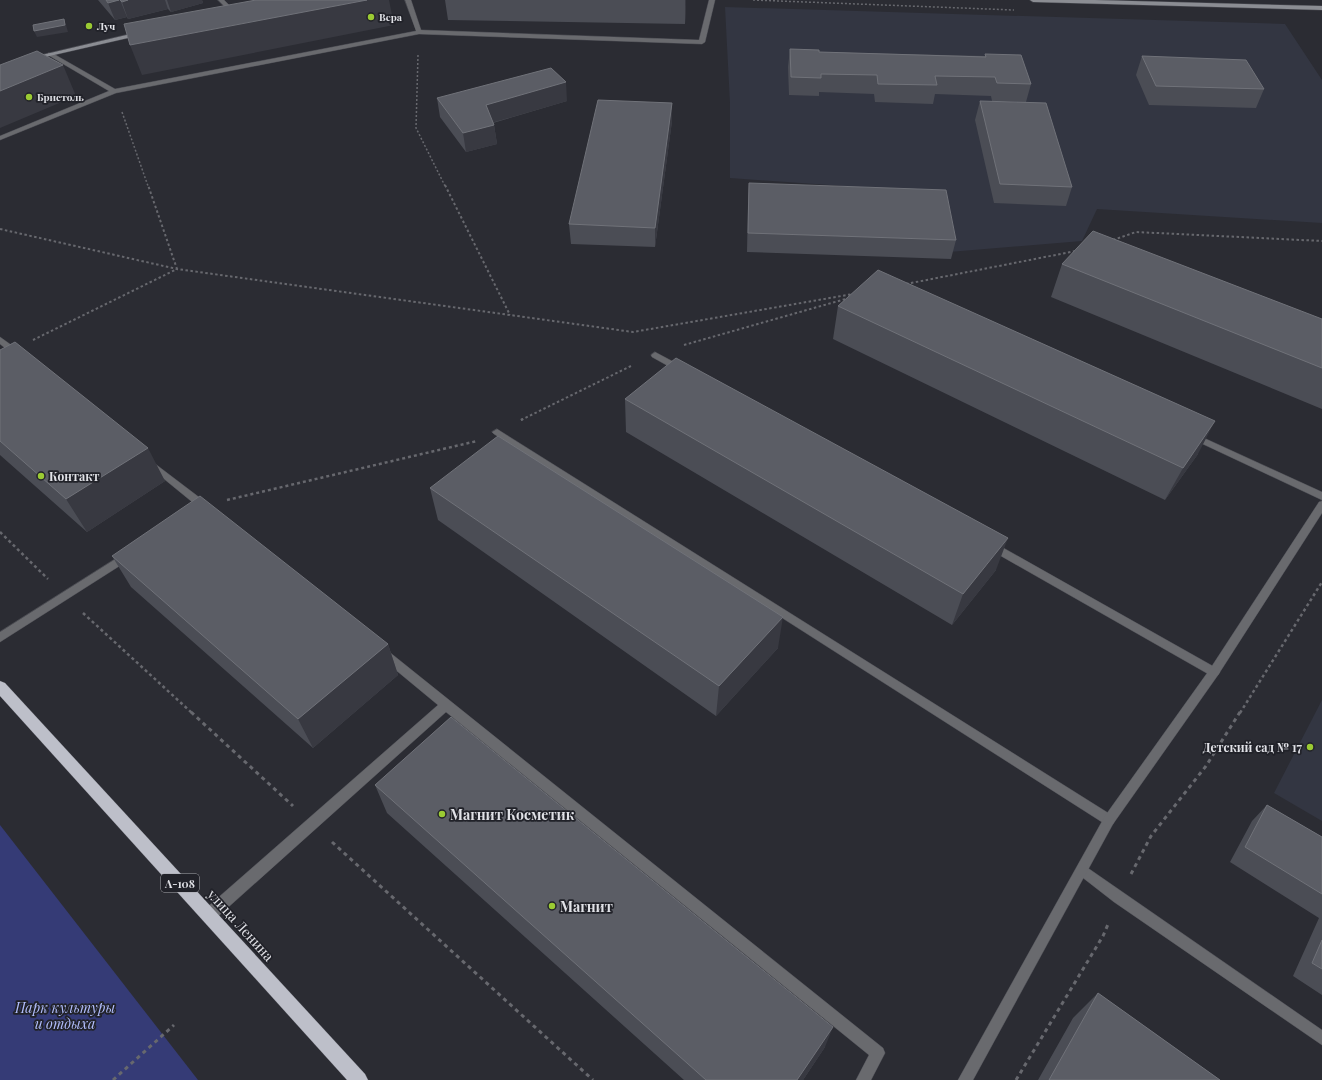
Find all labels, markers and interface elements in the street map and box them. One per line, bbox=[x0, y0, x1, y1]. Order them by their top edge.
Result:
place label: Вера bbox=[379, 10, 403, 24]
marker: Вера bbox=[366, 12, 376, 22]
place label: Луч bbox=[96, 19, 115, 33]
marker: Луч bbox=[84, 21, 94, 31]
place label: Бристоль bbox=[37, 90, 84, 104]
marker: Бристоль bbox=[24, 92, 34, 102]
place label: Контакт bbox=[49, 468, 100, 484]
marker: Контакт bbox=[36, 471, 46, 481]
place label: Детский сад № 17 bbox=[1203, 739, 1303, 755]
marker: Детский сад № 17 bbox=[1305, 742, 1315, 752]
place label: Магнит Косметик bbox=[450, 805, 575, 824]
marker: Магнит Косметик bbox=[437, 809, 447, 819]
road number: А-108 bbox=[161, 874, 199, 892]
street label: улица Ленина bbox=[203, 884, 278, 965]
place label: Магнит bbox=[560, 897, 613, 916]
marker: Магнит bbox=[547, 901, 557, 911]
park label: Парк культуры и отдыха bbox=[14, 998, 115, 1033]

